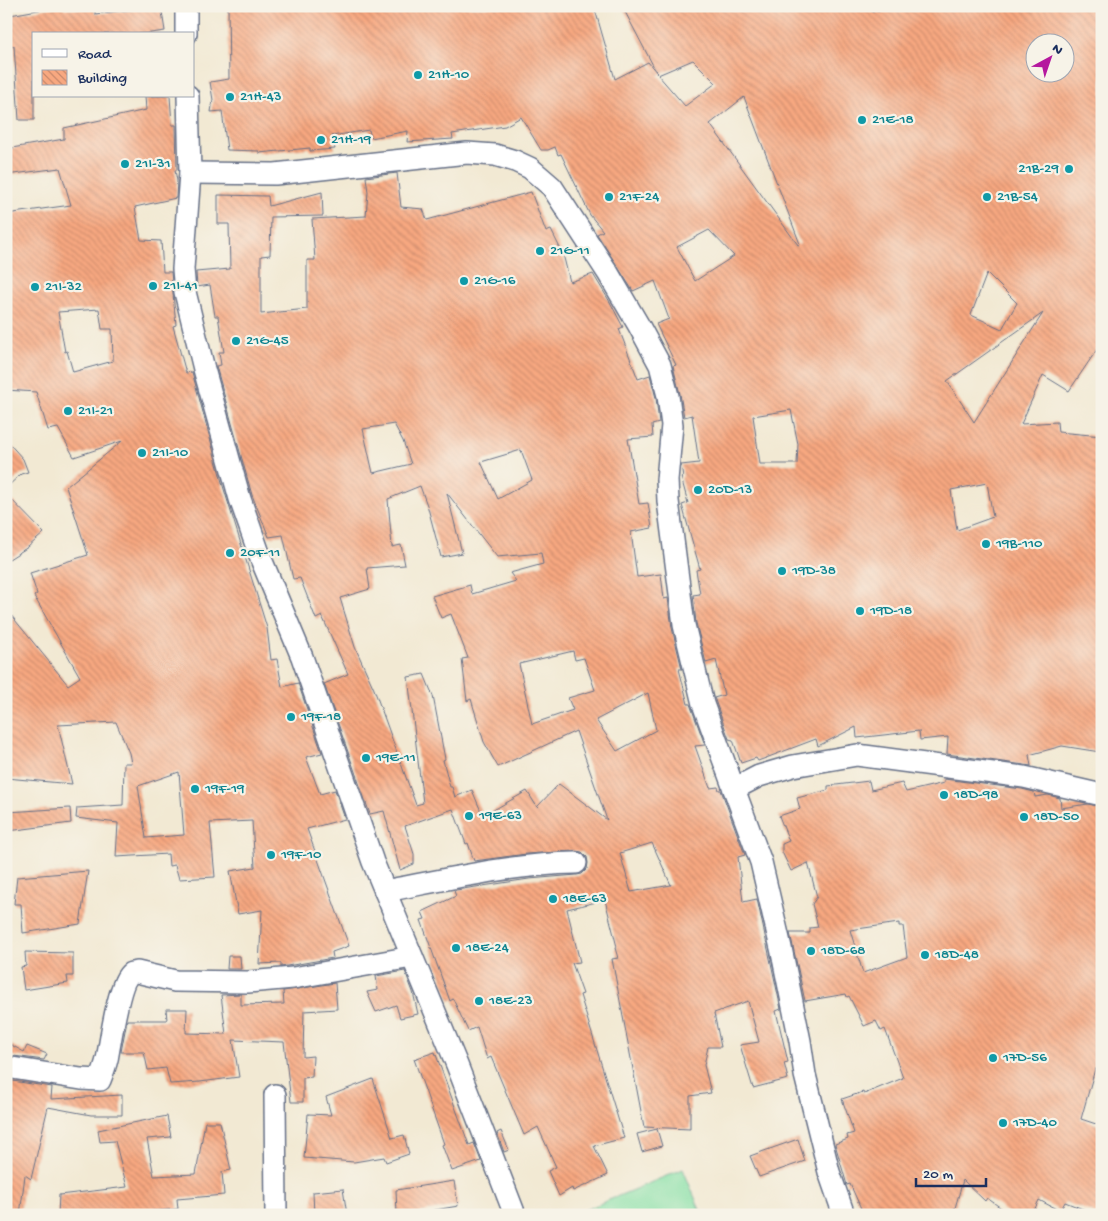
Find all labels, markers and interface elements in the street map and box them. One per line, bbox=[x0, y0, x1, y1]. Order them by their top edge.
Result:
legend bbox=[32, 32, 195, 98]
north arrow bbox=[1026, 32, 1076, 82]
text: N bbox=[1048, 41, 1066, 59]
text: Road bbox=[78, 46, 112, 64]
place label: 21H-10 bbox=[428, 66, 470, 84]
marker: 21H-10 bbox=[412, 69, 424, 81]
text: Building bbox=[77, 70, 127, 88]
place label: 21H-43 bbox=[240, 88, 282, 106]
marker: 21H-43 bbox=[224, 91, 236, 103]
place label: 21E-18 bbox=[872, 111, 914, 129]
marker: 21E-18 bbox=[856, 114, 868, 126]
place label: 21H-19 bbox=[331, 131, 372, 149]
marker: 21H-19 bbox=[315, 134, 327, 146]
place label: 21I-31 bbox=[135, 155, 171, 173]
marker: 21I-31 bbox=[119, 158, 131, 170]
place label: 21B-29 bbox=[1018, 160, 1059, 178]
marker: 21B-29 bbox=[1063, 163, 1075, 175]
place label: 21F-24 bbox=[619, 188, 659, 206]
place label: 21B-54 bbox=[997, 188, 1038, 206]
marker: 21F-24 bbox=[603, 191, 615, 203]
marker: 21B-54 bbox=[981, 191, 993, 203]
place label: 21G-11 bbox=[550, 242, 590, 260]
marker: 21G-11 bbox=[534, 245, 546, 257]
place label: 21G-16 bbox=[474, 272, 516, 290]
marker: 21G-16 bbox=[458, 275, 470, 287]
place label: 21I-41 bbox=[163, 277, 198, 295]
place label: 21I-32 bbox=[45, 278, 82, 296]
marker: 21I-41 bbox=[147, 280, 159, 292]
marker: 21I-32 bbox=[29, 281, 41, 293]
place label: 21G-45 bbox=[246, 332, 289, 350]
marker: 21G-45 bbox=[230, 335, 242, 347]
place label: 21I-21 bbox=[78, 402, 113, 420]
marker: 21I-21 bbox=[62, 405, 74, 417]
place label: 21I-10 bbox=[152, 444, 189, 462]
marker: 21I-10 bbox=[136, 447, 148, 459]
place label: 20D-13 bbox=[708, 481, 752, 499]
marker: 20D-13 bbox=[692, 484, 704, 496]
place label: 19B-110 bbox=[995, 535, 1043, 553]
marker: 19B-110 bbox=[980, 538, 992, 550]
place label: 20F-11 bbox=[240, 544, 280, 562]
marker: 20F-11 bbox=[224, 547, 236, 559]
place label: 19D-38 bbox=[791, 562, 836, 580]
marker: 19D-38 bbox=[776, 565, 788, 577]
place label: 19D-18 bbox=[869, 602, 912, 620]
marker: 19D-18 bbox=[854, 605, 866, 617]
place label: 19F-18 bbox=[300, 708, 341, 726]
marker: 19F-18 bbox=[285, 711, 297, 723]
place label: 19E-11 bbox=[375, 749, 416, 767]
marker: 19E-11 bbox=[360, 752, 372, 764]
place label: 19F-19 bbox=[204, 780, 245, 798]
marker: 19F-19 bbox=[189, 783, 201, 795]
place label: 18D-98 bbox=[953, 786, 999, 804]
marker: 18D-98 bbox=[938, 789, 950, 801]
place label: 19E-63 bbox=[478, 807, 522, 825]
place label: 18D-50 bbox=[1033, 808, 1080, 826]
marker: 19E-63 bbox=[463, 810, 475, 822]
marker: 18D-50 bbox=[1018, 811, 1030, 823]
place label: 19F-10 bbox=[280, 846, 322, 864]
marker: 19F-10 bbox=[265, 849, 277, 861]
place label: 18E-63 bbox=[562, 890, 607, 908]
marker: 18E-63 bbox=[547, 893, 559, 905]
place label: 18E-24 bbox=[465, 939, 509, 957]
marker: 18E-24 bbox=[450, 942, 462, 954]
place label: 18D-68 bbox=[820, 942, 866, 960]
marker: 18D-68 bbox=[805, 945, 817, 957]
place label: 18D-48 bbox=[934, 946, 979, 964]
marker: 18D-48 bbox=[919, 949, 931, 961]
place label: 18E-23 bbox=[488, 992, 533, 1010]
marker: 18E-23 bbox=[473, 995, 485, 1007]
place label: 17D-56 bbox=[1002, 1049, 1047, 1067]
marker: 17D-56 bbox=[987, 1052, 999, 1064]
place label: 17D-40 bbox=[1012, 1114, 1057, 1132]
marker: 17D-40 bbox=[997, 1117, 1009, 1129]
scale bar bbox=[916, 1156, 986, 1188]
text: 20 m bbox=[923, 1166, 953, 1184]

